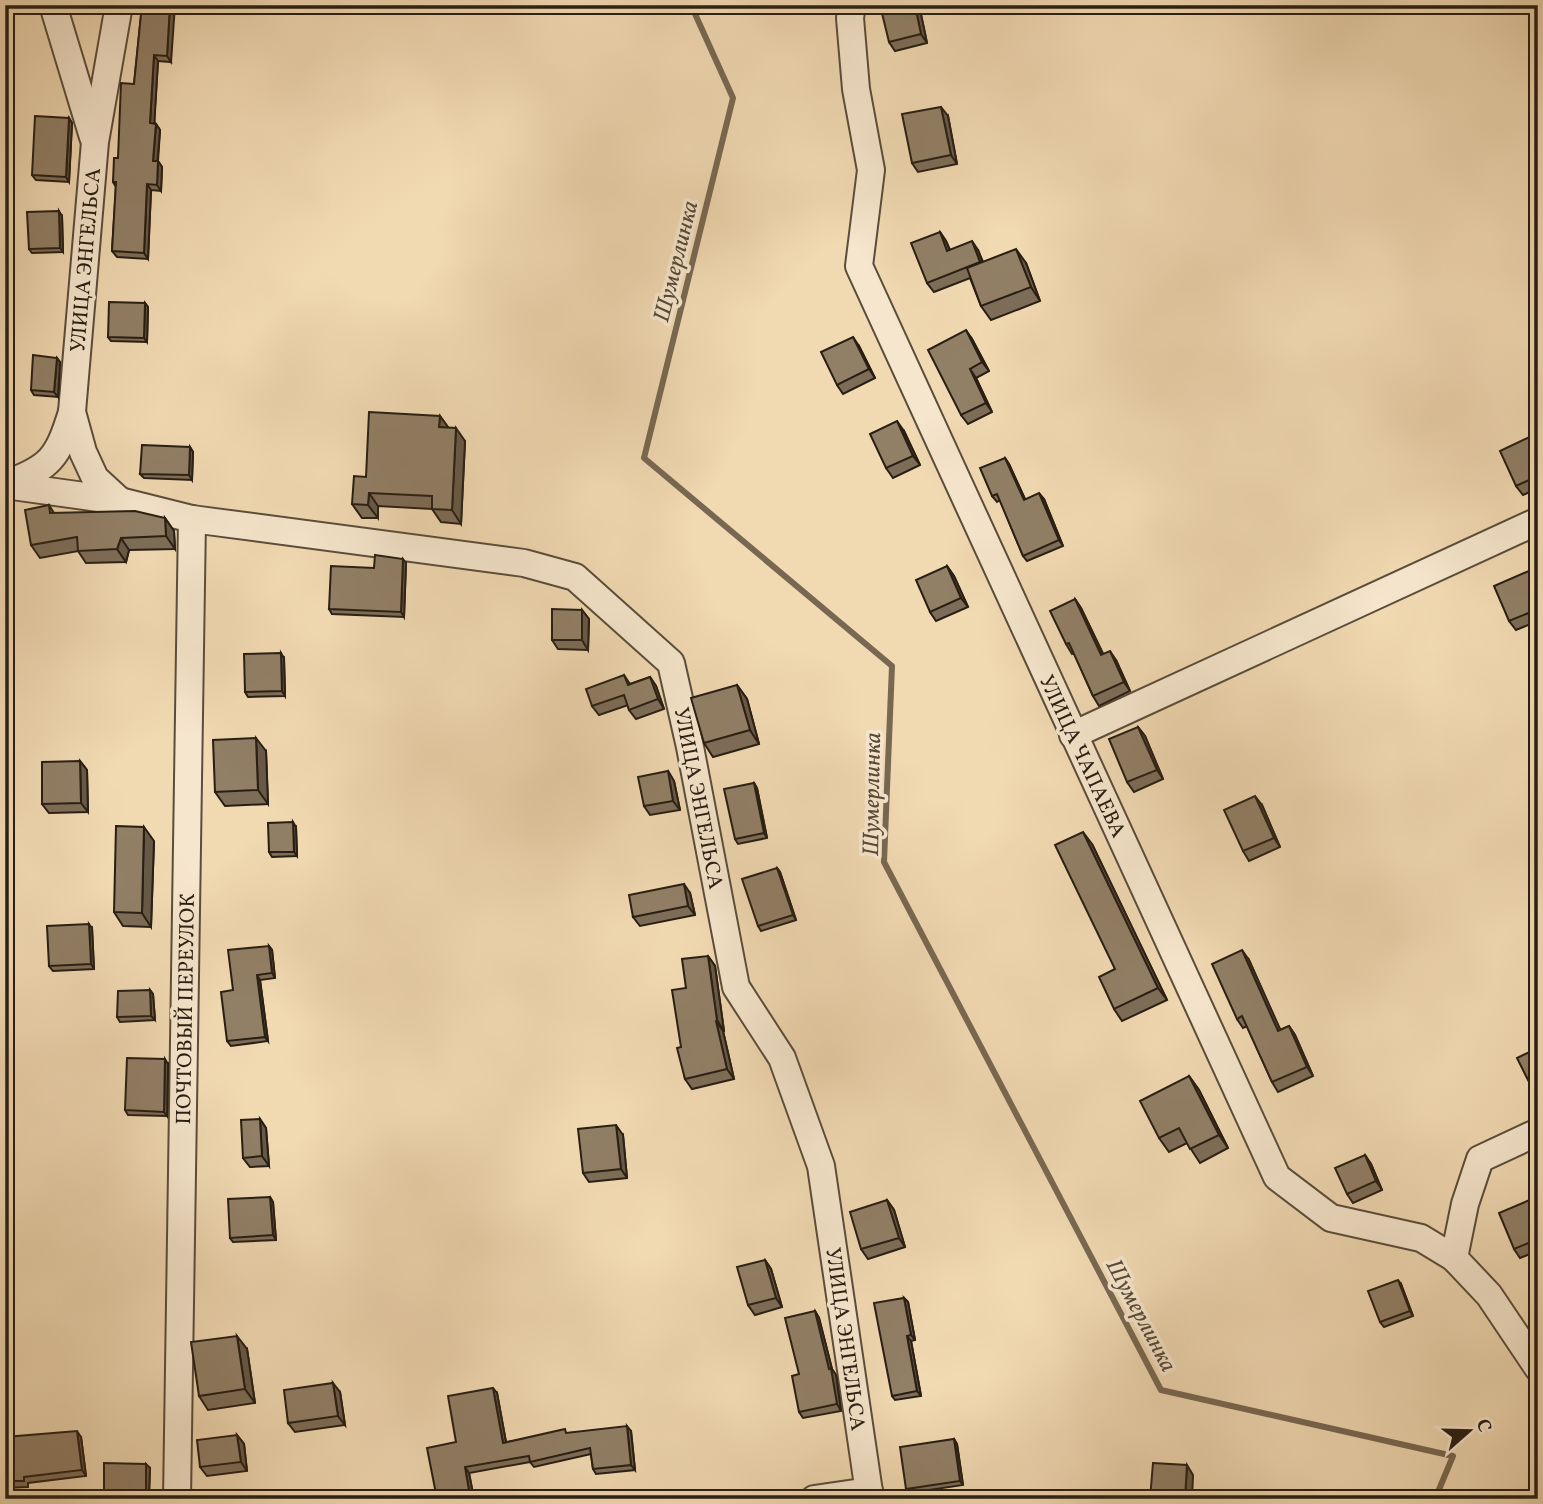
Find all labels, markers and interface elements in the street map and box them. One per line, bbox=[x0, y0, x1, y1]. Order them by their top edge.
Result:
street label: УЛИЦА ЭНГЕЛЬСА bbox=[64, 167, 109, 353]
water label: Шумерлинка bbox=[646, 197, 707, 325]
street label: УЛИЦА ЧАПАЕВА bbox=[1031, 671, 1132, 843]
street label: УЛИЦА ЭНГЕЛЬСА bbox=[666, 705, 729, 892]
water label: Шумерлинка bbox=[856, 732, 890, 856]
street label: ПОЧТОВЫЙ ПЕРЕУЛОК bbox=[170, 893, 203, 1125]
street label: УЛИЦА ЭНГЕЛЬСА bbox=[817, 1246, 872, 1433]
water label: Шумерлинка bbox=[1097, 1254, 1183, 1378]
north arrow bbox=[1434, 1396, 1504, 1466]
text: С bbox=[1469, 1416, 1497, 1436]

